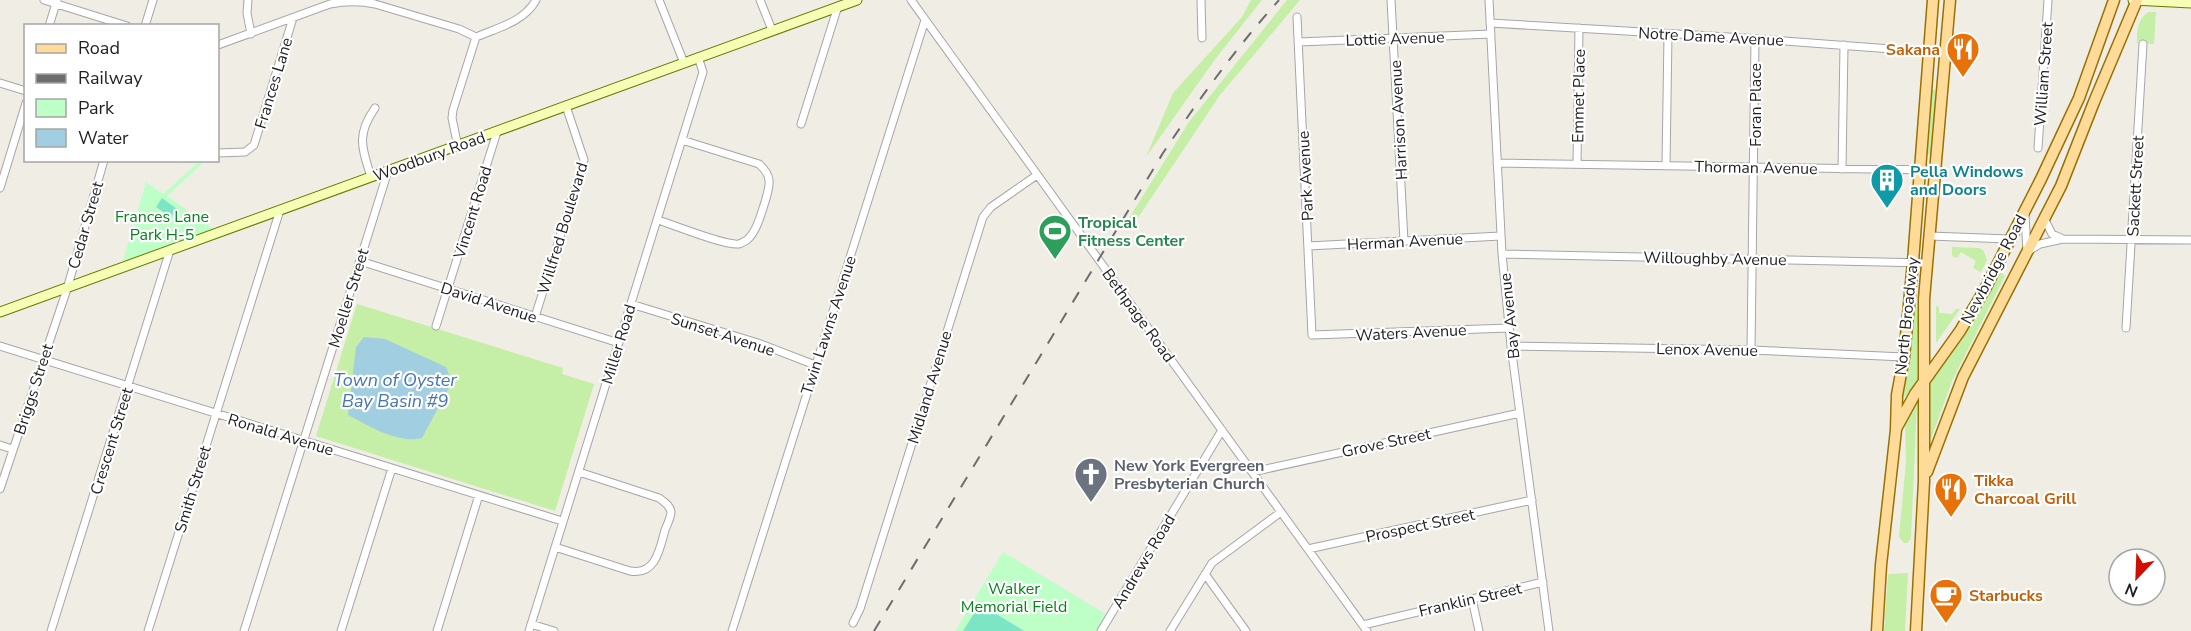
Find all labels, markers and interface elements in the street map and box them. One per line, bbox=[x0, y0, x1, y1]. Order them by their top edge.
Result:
street label: William Street bbox=[2029, 21, 2059, 127]
street label: Notre Dame Avenue bbox=[1638, 22, 1784, 52]
legend bbox=[24, 24, 219, 162]
street label: Lottie Avenue bbox=[1345, 26, 1445, 52]
restaurant icon: Sakana bbox=[1945, 31, 1981, 78]
street label: Frances Lane bbox=[250, 35, 298, 132]
text: Road bbox=[78, 36, 120, 60]
place label: Sakana bbox=[1886, 39, 1940, 61]
street label: Emmet Place bbox=[1567, 49, 1591, 143]
street label: Harrison Avenue bbox=[1385, 59, 1413, 180]
street label: Foran Place bbox=[1745, 63, 1767, 147]
text: Railway bbox=[78, 66, 143, 90]
text: Park bbox=[78, 96, 115, 120]
text: Water bbox=[78, 126, 129, 150]
street label: Woodbury Road bbox=[370, 126, 488, 187]
street label: Park Avenue bbox=[1293, 130, 1319, 222]
street label: Sackett Street bbox=[2122, 135, 2150, 237]
street label: Thorman Avenue bbox=[1694, 156, 1818, 180]
street label: Willfred Boulevard bbox=[532, 160, 593, 297]
place label: Pella Windows and Doors bbox=[1910, 161, 2023, 201]
building icon: Pella Windows and Doors bbox=[1869, 162, 1905, 209]
street label: Vincent Road bbox=[448, 163, 497, 262]
street label: Cedar Street bbox=[63, 179, 109, 272]
park label: Frances Lane Park H-5 bbox=[115, 206, 209, 246]
street label: Newbridge Road bbox=[1956, 211, 2032, 328]
place label: Tropical Fitness Center bbox=[1078, 212, 1185, 252]
sports icon: Tropical Fitness Center bbox=[1037, 213, 1073, 260]
street label: Herman Avenue bbox=[1346, 228, 1464, 256]
street label: Moeller Street bbox=[323, 246, 375, 351]
street label: Willoughby Avenue bbox=[1643, 247, 1787, 271]
street label: Twin Lawns Avenue bbox=[796, 253, 862, 398]
street label: North Broadway bbox=[1890, 255, 1924, 376]
street label: Bethpage Road bbox=[1097, 264, 1180, 367]
street label: Bay Avenue bbox=[1495, 272, 1525, 360]
street label: David Avenue bbox=[438, 277, 540, 329]
street label: Miller Road bbox=[596, 302, 642, 387]
street label: Sunset Avenue bbox=[668, 308, 778, 362]
street label: Waters Avenue bbox=[1355, 319, 1467, 347]
street label: Midland Avenue bbox=[902, 328, 958, 446]
street label: Lenox Avenue bbox=[1656, 338, 1758, 362]
street label: Briggs Street bbox=[9, 341, 59, 438]
water label: Town of Oyster Bay Basin #9 bbox=[333, 368, 457, 413]
street label: Crescent Street bbox=[85, 385, 139, 498]
street label: Ronald Avenue bbox=[225, 408, 336, 461]
street label: Grove Street bbox=[1340, 423, 1433, 463]
street label: Smith Street bbox=[169, 443, 217, 535]
place label: New York Evergreen Presbyterian Church bbox=[1114, 455, 1265, 495]
church icon: New York Evergreen Presbyterian Church bbox=[1073, 456, 1109, 503]
place label: Tikka Charcoal Grill bbox=[1974, 470, 2076, 510]
restaurant icon: Tikka Charcoal Grill bbox=[1933, 471, 1969, 518]
street label: Prospect Street bbox=[1364, 504, 1477, 548]
street label: Andrews Road bbox=[1107, 510, 1181, 613]
north arrow bbox=[2107, 547, 2167, 607]
street label: Franklin Street bbox=[1417, 577, 1524, 623]
cafe icon: Starbucks bbox=[1928, 577, 1964, 624]
text: N bbox=[2122, 577, 2141, 602]
park label: Walker Memorial Field bbox=[961, 578, 1067, 618]
place label: Starbucks bbox=[1969, 585, 2043, 607]

